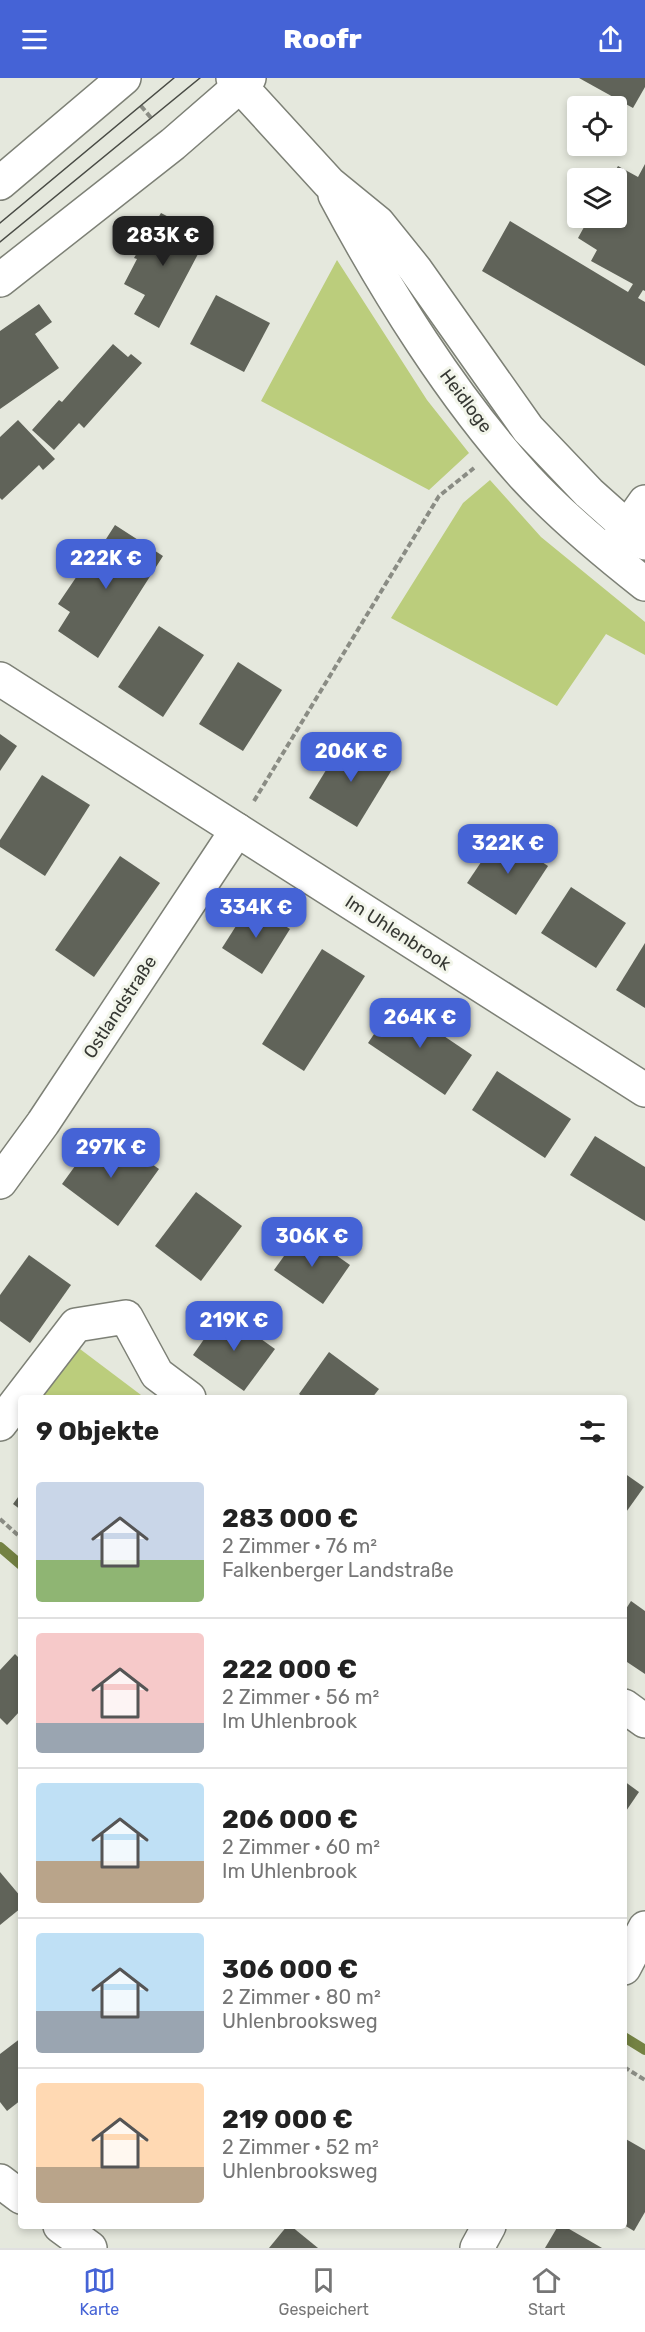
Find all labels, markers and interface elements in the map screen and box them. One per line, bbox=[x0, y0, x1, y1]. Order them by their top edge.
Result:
icon: menu bbox=[18, 23, 51, 56]
text: Roofr bbox=[283, 23, 362, 55]
icon: share bbox=[594, 23, 627, 56]
map controls bbox=[567, 96, 627, 228]
button: locate bbox=[567, 96, 627, 156]
button: layers bbox=[567, 168, 627, 228]
pin: 283K € bbox=[114, 216, 212, 267]
text: 283K € bbox=[127, 223, 199, 247]
street label: Heidloge bbox=[435, 365, 497, 437]
pin: 222K € bbox=[57, 539, 155, 590]
text: 222K € bbox=[70, 546, 142, 570]
pin: 206K € bbox=[302, 732, 400, 783]
text: 206K € bbox=[315, 739, 387, 763]
pin: 322K € bbox=[459, 824, 557, 875]
text: 322K € bbox=[472, 831, 544, 855]
pin: 334K € bbox=[207, 888, 305, 939]
street label: Im Uhlenbrook bbox=[341, 891, 456, 976]
text: 334K € bbox=[219, 895, 293, 919]
street label: Ostlandstraße bbox=[79, 952, 161, 1062]
pin: 264K € bbox=[371, 998, 469, 1049]
text: 264K € bbox=[384, 1005, 456, 1029]
pin: 297K € bbox=[62, 1128, 160, 1179]
text: 297K € bbox=[76, 1135, 146, 1159]
pin: 306K € bbox=[263, 1217, 361, 1268]
text: 306K € bbox=[276, 1224, 348, 1248]
pin: 219K € bbox=[185, 1301, 283, 1352]
text: 219K € bbox=[200, 1308, 268, 1332]
icon: filters bbox=[576, 1415, 609, 1448]
text: 9 Objekte bbox=[36, 1416, 159, 1447]
text: 283 000 € bbox=[222, 1503, 358, 1534]
icon: home bbox=[84, 1506, 156, 1578]
text: 2 Zimmer · 76 m² bbox=[222, 1534, 377, 1558]
text: Falkenberger Landstraße bbox=[222, 1558, 454, 1582]
text: 222 000 € bbox=[222, 1654, 357, 1685]
icon: home bbox=[84, 1657, 156, 1729]
text: 2 Zimmer · 56 m² bbox=[222, 1685, 379, 1709]
text: Im Uhlenbrook bbox=[222, 1709, 357, 1733]
text: 206 000 € bbox=[222, 1804, 358, 1835]
icon: home bbox=[84, 1807, 156, 1879]
text: 2 Zimmer · 60 m² bbox=[222, 1835, 380, 1859]
text: Im Uhlenbrook bbox=[222, 1859, 357, 1883]
text: 306 000 € bbox=[222, 1954, 358, 1985]
icon: home bbox=[84, 1957, 156, 2029]
text: 2 Zimmer · 80 m² bbox=[222, 1985, 381, 2009]
text: Uhlenbrooksweg bbox=[222, 2009, 378, 2033]
text: 219 000 € bbox=[222, 2104, 353, 2135]
icon: home bbox=[84, 2107, 156, 2179]
text: 2 Zimmer · 52 m² bbox=[222, 2135, 379, 2159]
text: Uhlenbrooksweg bbox=[222, 2159, 378, 2183]
tab: Karte bbox=[80, 2264, 119, 2319]
tab: Gespeichert bbox=[278, 2264, 369, 2319]
tab: Start bbox=[528, 2264, 565, 2319]

